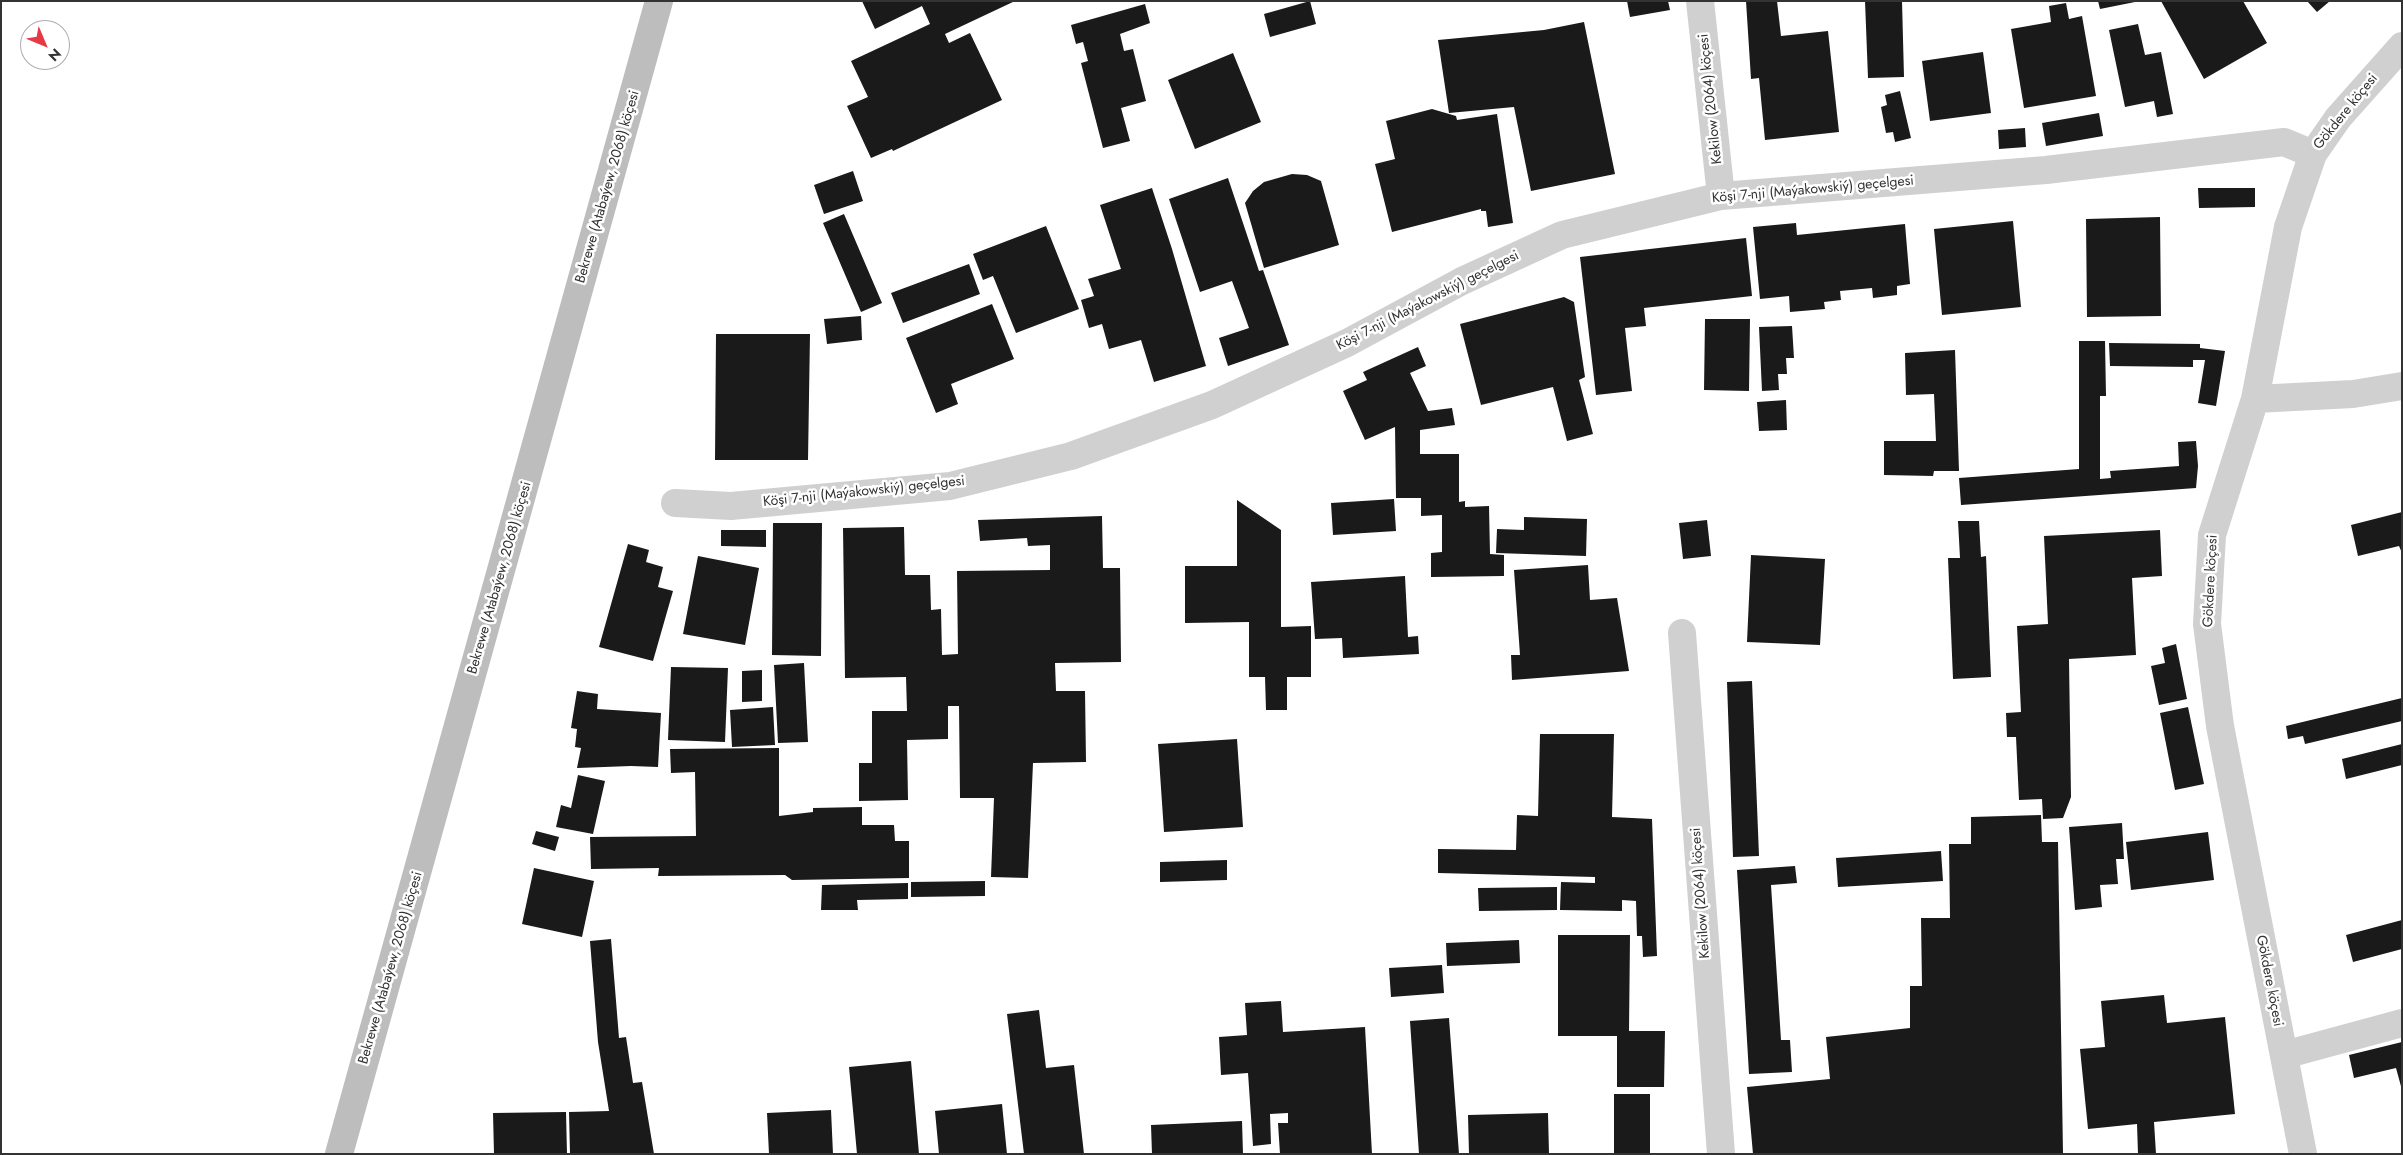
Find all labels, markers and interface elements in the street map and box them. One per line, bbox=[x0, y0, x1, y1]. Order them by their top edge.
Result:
north arrow bbox=[20, 20, 70, 70]
street label: Kekilow (2064) köçesi bbox=[1696, 33, 1726, 165]
text: N bbox=[44, 44, 66, 66]
street label: Gökdere köçesi bbox=[2310, 71, 2382, 153]
street label: Bekrewe (Atabaýew, 2068) köçesi bbox=[572, 89, 644, 285]
street label: Köşi 7-nji (Maýakowskiý) geçelgesi bbox=[1711, 173, 1915, 207]
street label: Köşi 7-nji (Maýakowskiý) geçelgesi bbox=[1334, 248, 1522, 354]
street label: Köşi 7-nji (Maýakowskiý) geçelgesi bbox=[762, 473, 966, 511]
street label: Bekrewe (Atabaýew, 2068) köçesi bbox=[464, 480, 536, 676]
street label: Gökdere köçesi bbox=[2200, 534, 2222, 628]
street label: Kekilow (2064) köçesi bbox=[1688, 827, 1714, 959]
street label: Bekrewe (Atabaýew, 2068) köçesi bbox=[355, 870, 427, 1066]
street label: Gökdere köçesi bbox=[2252, 934, 2286, 1028]

